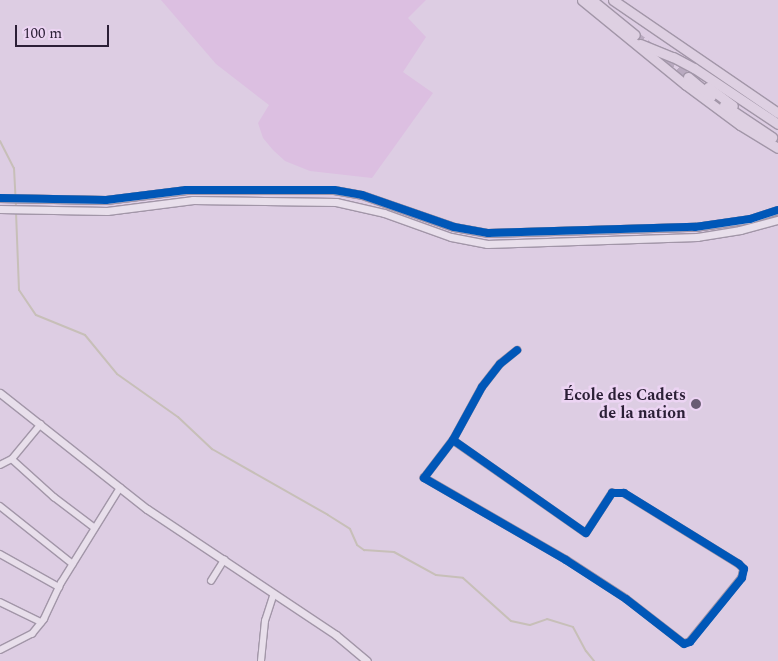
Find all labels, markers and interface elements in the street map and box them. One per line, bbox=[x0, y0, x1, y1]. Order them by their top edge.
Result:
scale bar bbox=[18, 15, 111, 47]
text: 100 m bbox=[23, 22, 62, 45]
place label: École des Cadets de la nation bbox=[563, 385, 686, 423]
marker: École des Cadets de la nation bbox=[690, 398, 702, 410]

